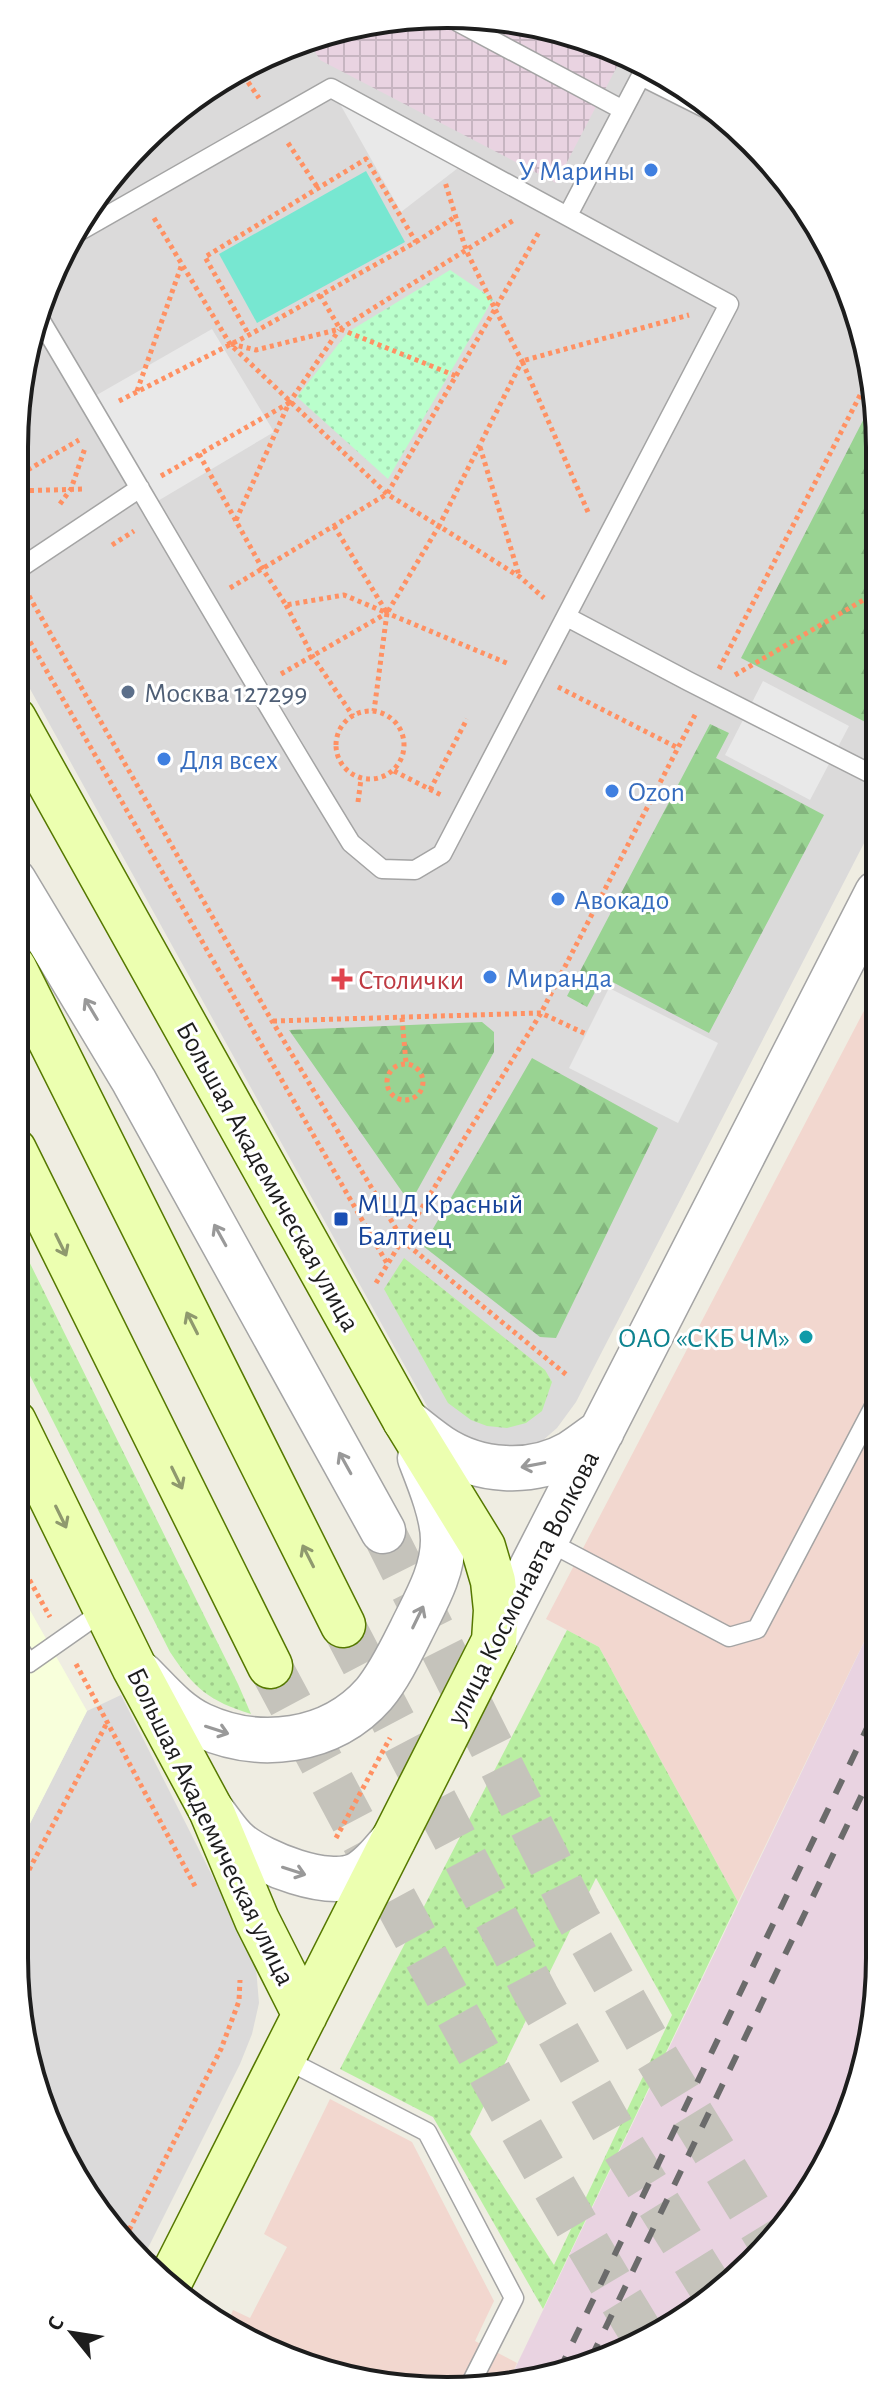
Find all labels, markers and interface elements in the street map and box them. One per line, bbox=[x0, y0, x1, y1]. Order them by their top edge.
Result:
place label: У Марины bbox=[519, 158, 635, 186]
marker: У Марины bbox=[642, 161, 660, 179]
place label: Москва 127299 bbox=[144, 680, 307, 708]
marker: Москва 127299 bbox=[119, 683, 137, 701]
place label: Для всех bbox=[180, 747, 278, 775]
marker: Для всех bbox=[155, 750, 173, 768]
place label: Ozon bbox=[628, 779, 685, 807]
marker: Ozon bbox=[603, 782, 621, 800]
place label: Авокадо bbox=[574, 887, 669, 915]
marker: Авокадо bbox=[549, 890, 567, 908]
place label: Миранда bbox=[506, 965, 612, 993]
place label: Столички bbox=[358, 967, 464, 995]
marker: Миранда bbox=[481, 968, 499, 986]
marker: Столички bbox=[333, 970, 351, 988]
one-way arrow bbox=[83, 998, 99, 1021]
street label: Большая Академическая улица bbox=[170, 1017, 364, 1337]
place label: МЦД Красный Балтиец bbox=[357, 1191, 523, 1251]
marker: МЦД Красный Балтиец bbox=[332, 1210, 350, 1228]
one-way arrow bbox=[211, 1224, 227, 1248]
one-way arrow bbox=[54, 1232, 69, 1256]
one-way arrow bbox=[184, 1312, 199, 1336]
place label: ОАО «СКБ ЧМ» bbox=[618, 1325, 790, 1353]
marker: ОАО «СКБ ЧМ» bbox=[797, 1328, 815, 1346]
street label: улица Космонавта Волкова bbox=[442, 1446, 605, 1730]
one-way arrow bbox=[337, 1452, 353, 1475]
one-way arrow bbox=[521, 1458, 547, 1473]
one-way arrow bbox=[169, 1465, 185, 1489]
one-way arrow bbox=[54, 1505, 69, 1529]
one-way arrow bbox=[300, 1544, 316, 1568]
one-way arrow bbox=[410, 1606, 426, 1630]
street label: Большая Академическая улица bbox=[121, 1664, 300, 1990]
one-way arrow bbox=[204, 1724, 229, 1738]
one-way arrow bbox=[281, 1865, 306, 1879]
north arrow bbox=[32, 2293, 112, 2373]
text: С bbox=[43, 2313, 68, 2334]

